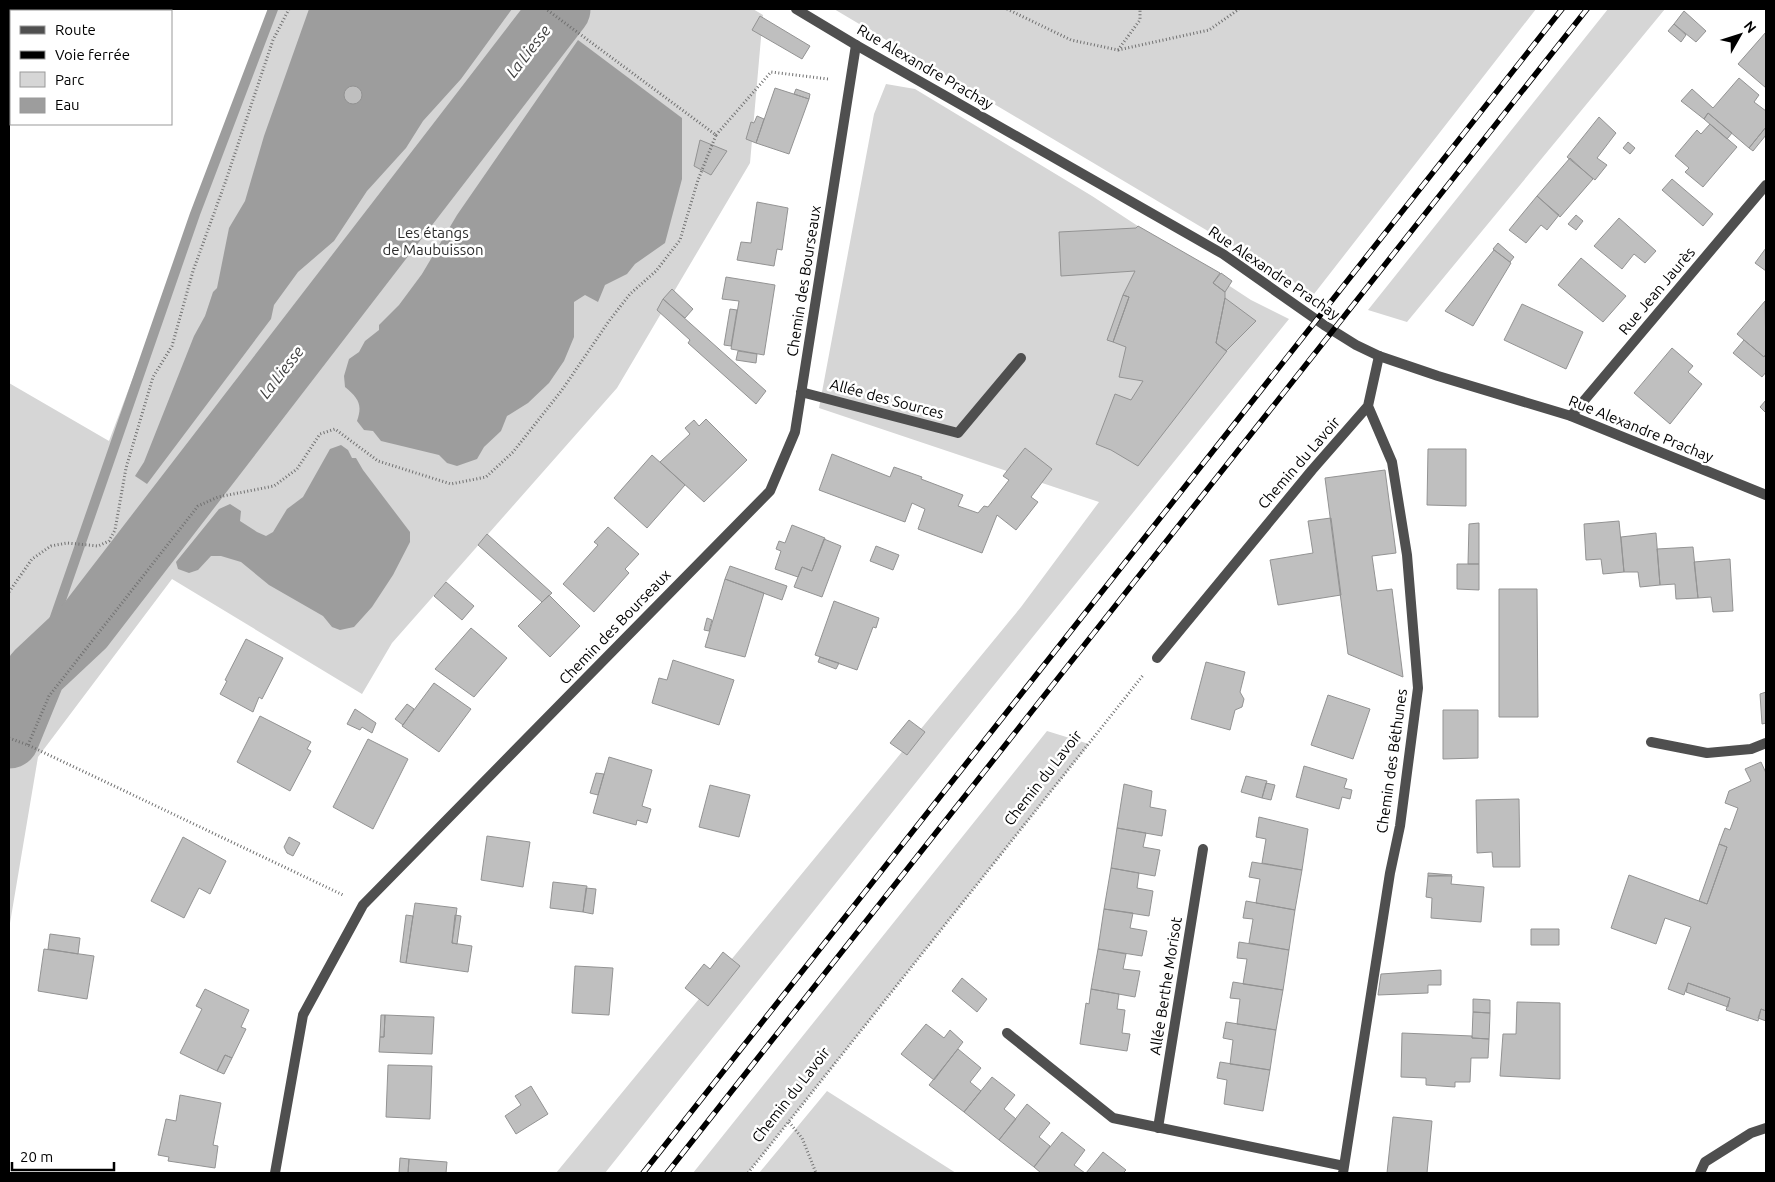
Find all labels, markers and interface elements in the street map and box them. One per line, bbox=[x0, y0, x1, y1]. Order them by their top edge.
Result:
legend bbox=[10, 10, 172, 125]
north arrow bbox=[1715, 10, 1765, 60]
text: N bbox=[1741, 18, 1760, 36]
text: Route bbox=[55, 21, 96, 38]
water label: La Liesse bbox=[502, 21, 554, 81]
street label: Rue Alexandre Prachay bbox=[854, 21, 996, 113]
text: Voie ferrée bbox=[55, 46, 130, 63]
text: Parc bbox=[55, 71, 84, 88]
text: Eau bbox=[55, 96, 80, 113]
street label: Chemin des Bourseaux bbox=[783, 204, 824, 358]
street label: Rue Alexandre Prachay bbox=[1206, 222, 1343, 323]
park label: Les étangs de Maubuisson bbox=[382, 224, 484, 258]
street label: Rue Jean Jaurès bbox=[1615, 243, 1698, 338]
water label: La Liesse bbox=[255, 342, 307, 402]
street label: Allée des Sources bbox=[828, 375, 946, 422]
street label: Rue Alexandre Prachay bbox=[1566, 392, 1716, 465]
street label: Chemin du Lavoir bbox=[1254, 413, 1343, 512]
street label: Chemin des Bourseaux bbox=[555, 565, 674, 688]
street label: Chemin des Béthunes bbox=[1373, 688, 1410, 834]
street label: Chemin du Lavoir bbox=[1000, 726, 1085, 829]
street label: Allée Berthe Morisot bbox=[1146, 916, 1185, 1056]
street label: Chemin du Lavoir bbox=[748, 1043, 833, 1146]
scale bar bbox=[12, 1140, 115, 1172]
text: 20 m bbox=[20, 1148, 53, 1165]

